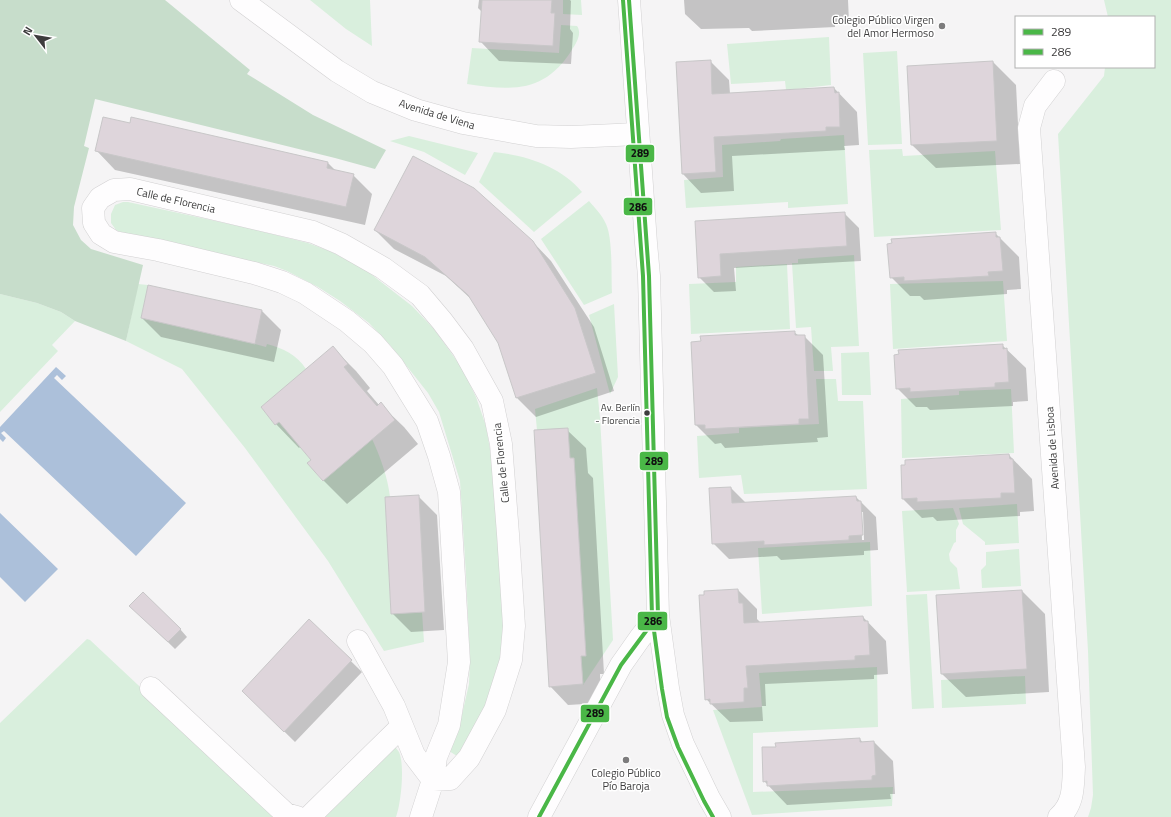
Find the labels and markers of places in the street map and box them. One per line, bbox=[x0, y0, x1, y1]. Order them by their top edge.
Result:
place label: Colegio Público Virgen del Amor Hermoso bbox=[832, 12, 934, 41]
marker: Colegio Público Virgen del Amor Hermoso bbox=[937, 21, 947, 31]
place label: Av. Berlín - Florencia bbox=[595, 400, 640, 428]
marker: Av. Berlín - Florencia bbox=[642, 408, 652, 418]
marker: Colegio Público Pío Baroja bbox=[621, 755, 631, 765]
place label: Colegio Público Pío Baroja bbox=[591, 765, 661, 794]

